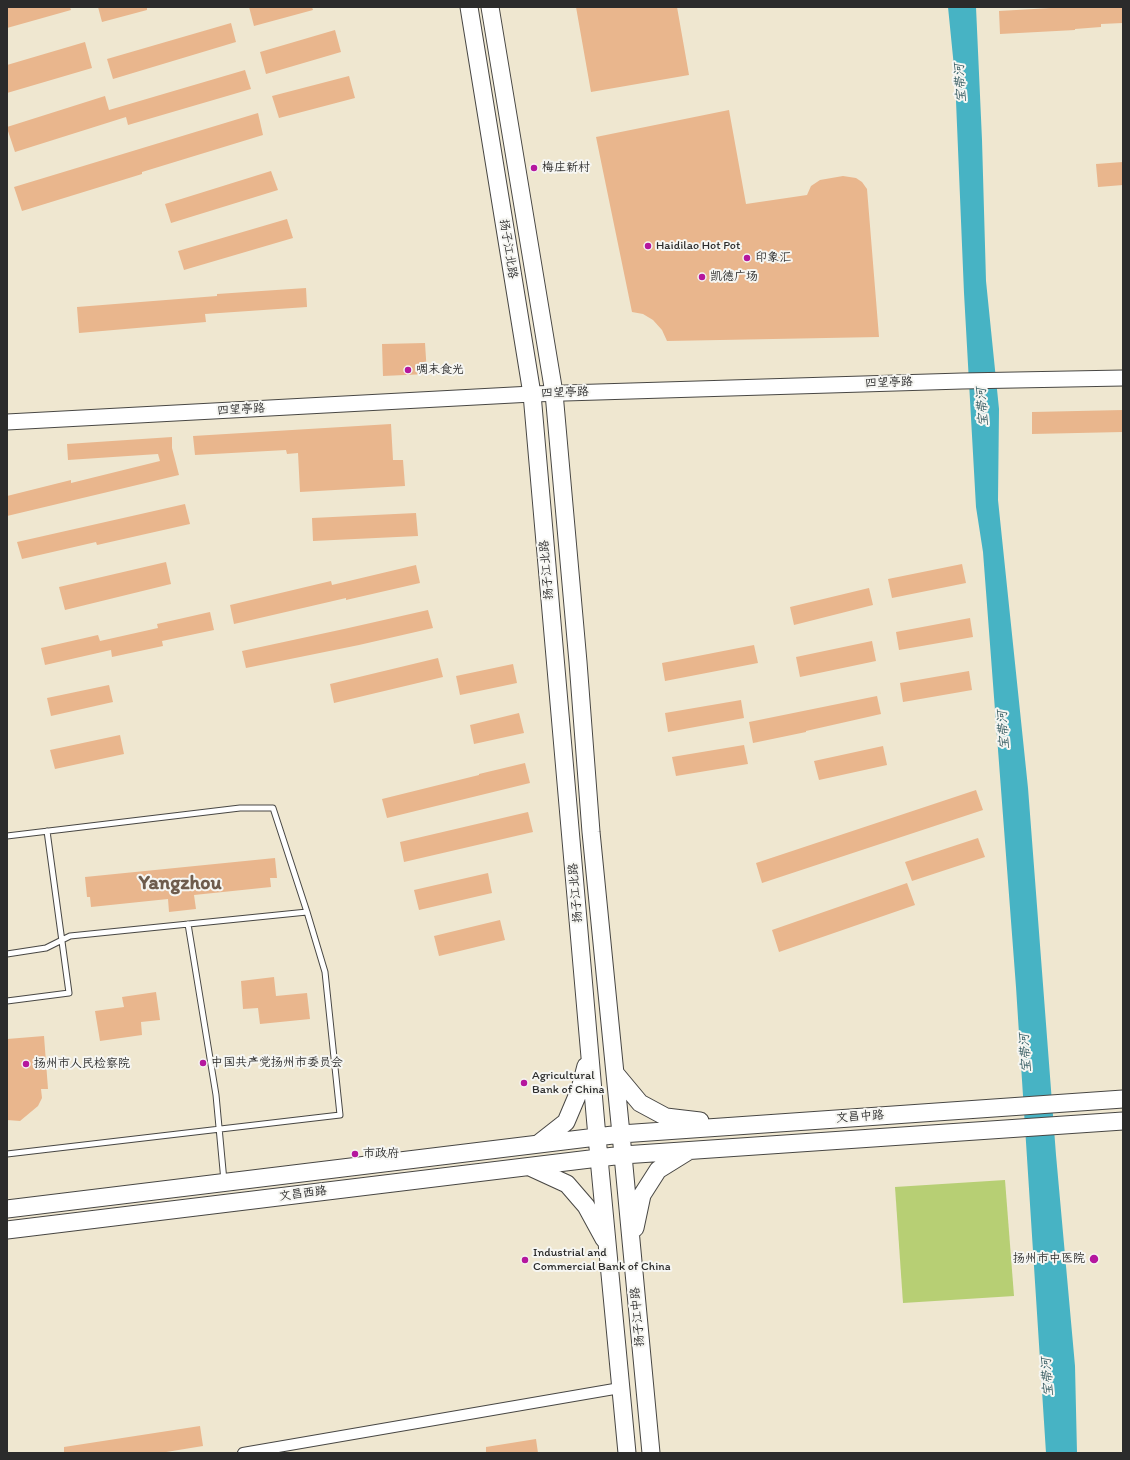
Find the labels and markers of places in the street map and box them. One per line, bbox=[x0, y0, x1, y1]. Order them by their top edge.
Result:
place label: 梅庄新村 bbox=[542, 161, 590, 175]
marker: 梅庄新村 bbox=[529, 163, 539, 173]
place label: Haidilao Hot Pot bbox=[656, 239, 740, 253]
marker: Haidilao Hot Pot bbox=[643, 241, 653, 251]
place label: 印象汇 bbox=[755, 251, 791, 265]
marker: 印象汇 bbox=[742, 253, 752, 263]
place label: 凯德广场 bbox=[710, 270, 758, 284]
marker: 凯德广场 bbox=[697, 272, 707, 282]
place label: 啁末食光 bbox=[416, 363, 464, 377]
marker: 啁末食光 bbox=[403, 365, 413, 375]
place label: 中国共产党扬州市委员会 bbox=[211, 1056, 343, 1070]
place label: 扬州市人民检察院 bbox=[34, 1057, 130, 1071]
marker: 中国共产党扬州市委员会 bbox=[198, 1058, 208, 1068]
marker: 扬州市人民检察院 bbox=[21, 1059, 31, 1069]
place label: Agricultural Bank of China bbox=[532, 1069, 604, 1097]
marker: Agricultural Bank of China bbox=[519, 1078, 529, 1088]
place label: 市政府 bbox=[363, 1147, 399, 1161]
marker: 市政府 bbox=[350, 1149, 360, 1159]
place label: Industrial and Commercial Bank of China bbox=[533, 1246, 671, 1274]
place label: 扬州市中医院 bbox=[1013, 1252, 1085, 1266]
marker: 扬州市中医院 bbox=[1088, 1253, 1100, 1265]
marker: Industrial and Commercial Bank of China bbox=[520, 1255, 530, 1265]

